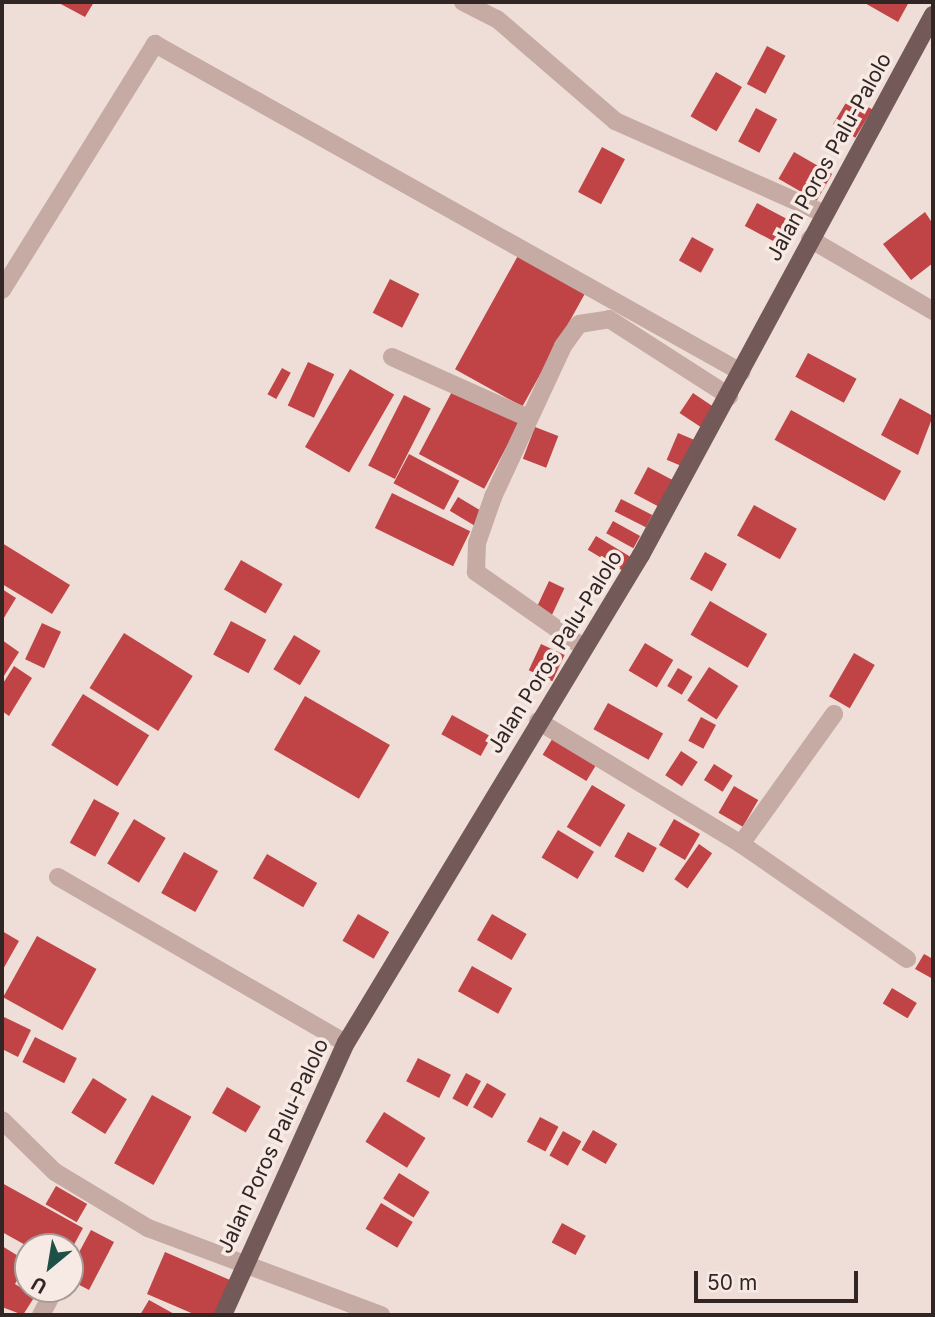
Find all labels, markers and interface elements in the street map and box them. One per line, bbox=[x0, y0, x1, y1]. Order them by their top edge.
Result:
street label: Jalan Poros Palu-Palolo bbox=[761, 49, 897, 265]
street label: Jalan Poros Palu-Palolo bbox=[482, 546, 628, 758]
street label: Jalan Poros Palu-Palolo bbox=[212, 1035, 334, 1257]
north arrow bbox=[14, 1233, 84, 1303]
scale bar bbox=[697, 1258, 862, 1302]
text: 50 m bbox=[707, 1270, 757, 1295]
text: U bbox=[27, 1271, 51, 1298]

